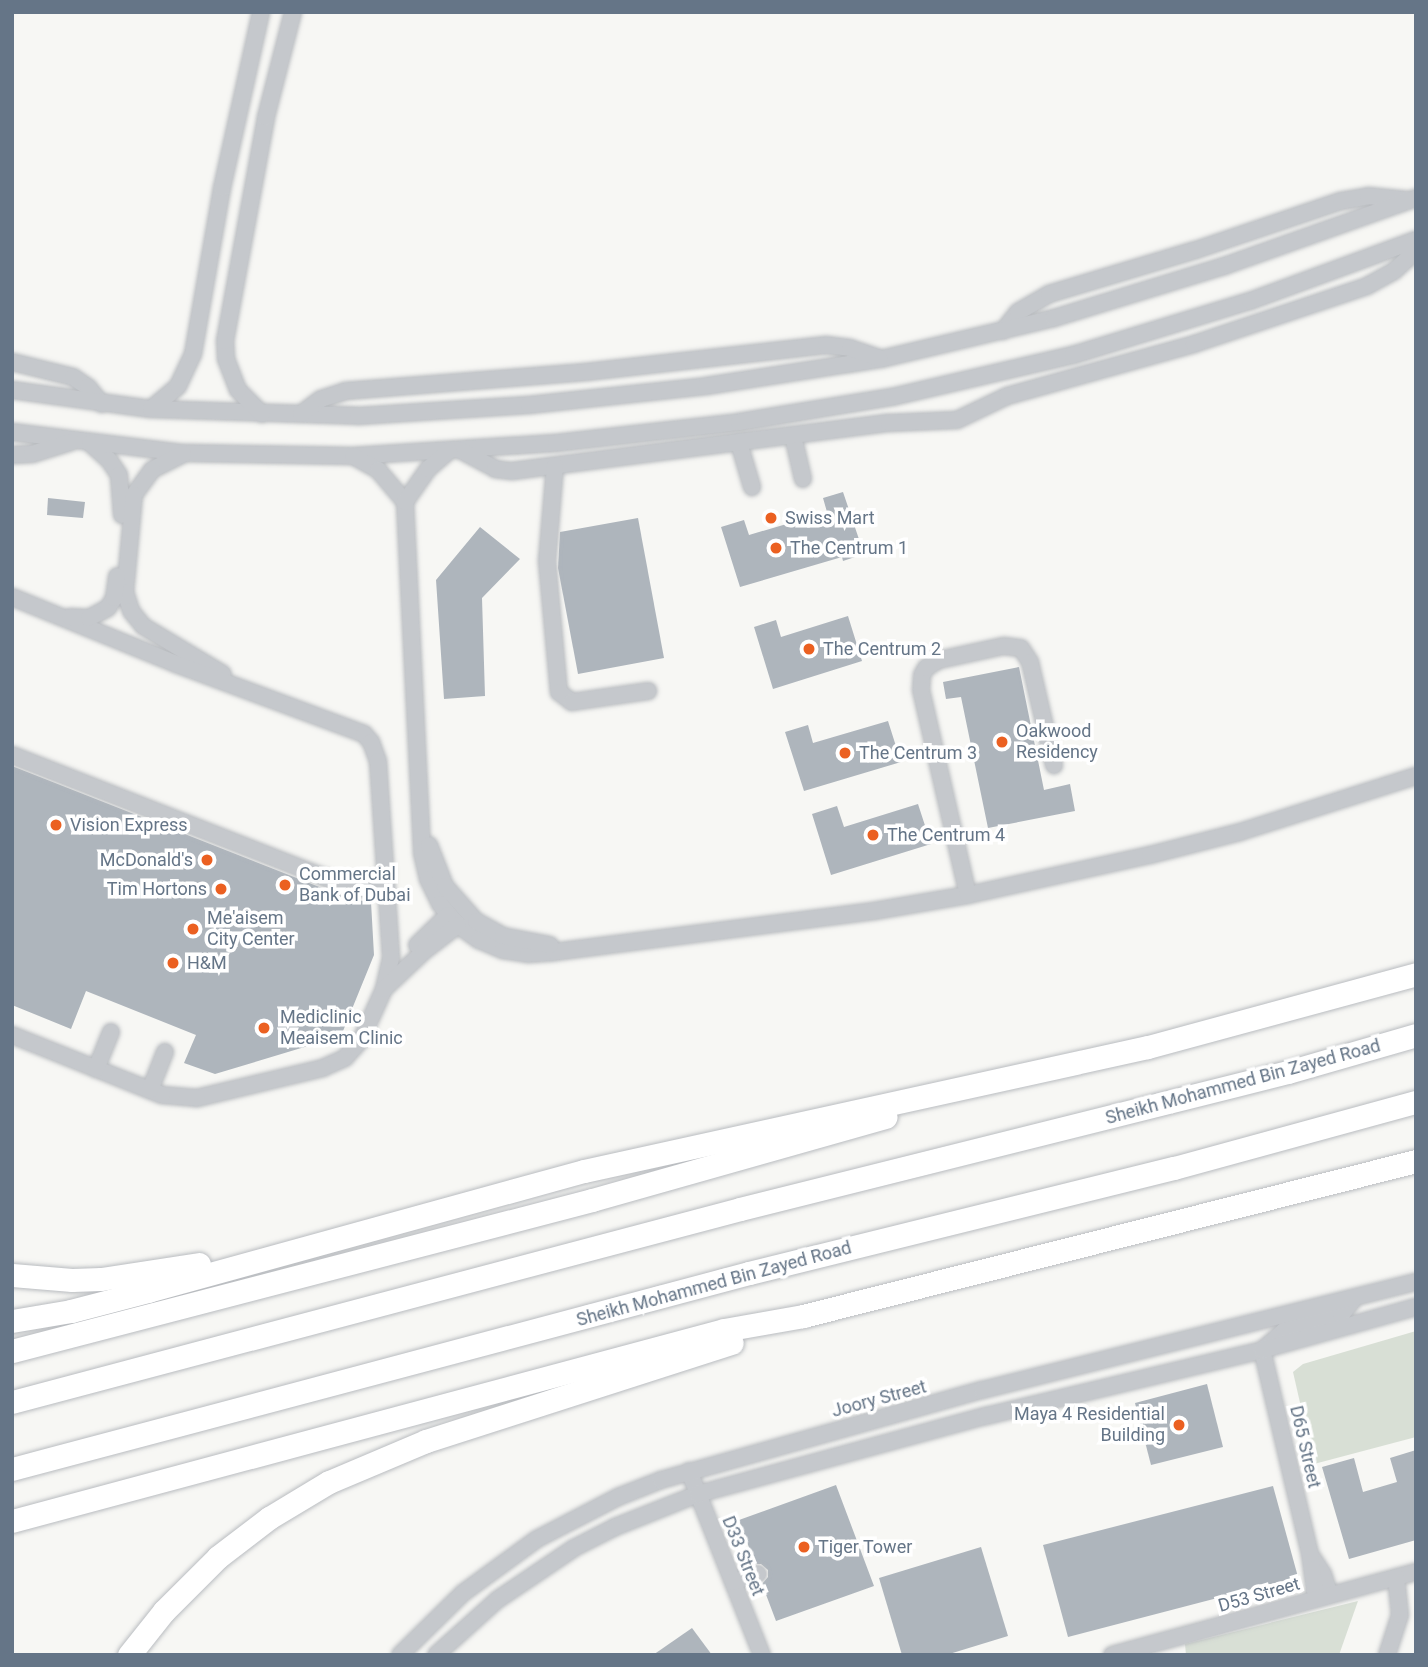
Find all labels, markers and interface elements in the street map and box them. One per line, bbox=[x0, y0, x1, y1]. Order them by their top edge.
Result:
place label: Swiss Mart bbox=[785, 507, 875, 529]
marker: Swiss Mart bbox=[763, 510, 779, 526]
place label: The Centrum 1 bbox=[790, 537, 908, 559]
marker: The Centrum 1 bbox=[768, 540, 784, 556]
place label: The Centrum 2 bbox=[823, 638, 941, 660]
marker: The Centrum 2 bbox=[801, 641, 817, 657]
place label: Oakwood Residency bbox=[1016, 721, 1098, 764]
marker: Oakwood Residency bbox=[994, 734, 1010, 750]
place label: The Centrum 3 bbox=[859, 742, 977, 764]
marker: The Centrum 3 bbox=[837, 745, 853, 761]
place label: Vision Express bbox=[70, 814, 188, 836]
marker: Vision Express bbox=[48, 817, 64, 833]
place label: The Centrum 4 bbox=[887, 824, 1005, 846]
marker: The Centrum 4 bbox=[865, 827, 881, 843]
place label: McDonald's bbox=[100, 849, 193, 871]
marker: McDonald's bbox=[199, 852, 215, 868]
place label: Commercial Bank of Dubai bbox=[299, 864, 411, 906]
marker: Commercial Bank of Dubai bbox=[277, 877, 293, 893]
place label: Tim Hortons bbox=[107, 878, 207, 900]
marker: Tim Hortons bbox=[213, 881, 229, 897]
place label: Me'aisem City Center bbox=[207, 908, 295, 950]
marker: Me'aisem City Center bbox=[185, 921, 201, 937]
place label: H&M bbox=[187, 952, 227, 974]
marker: H&M bbox=[165, 955, 181, 971]
place label: Mediclinic Meaisem Clinic bbox=[280, 1007, 403, 1050]
marker: Mediclinic Meaisem Clinic bbox=[254, 1018, 274, 1038]
street label: Sheikh Mohammed Bin Zayed Road bbox=[1103, 1035, 1383, 1129]
street label: Sheikh Mohammed Bin Zayed Road bbox=[574, 1237, 854, 1331]
street label: Joory Street bbox=[829, 1376, 929, 1422]
place label: Maya 4 Residential Building bbox=[1014, 1404, 1165, 1446]
street label: D65 Street bbox=[1285, 1404, 1325, 1490]
marker: Maya 4 Residential Building bbox=[1171, 1417, 1187, 1433]
street label: D33 Street bbox=[717, 1513, 769, 1599]
place label: Tiger Tower bbox=[818, 1536, 913, 1558]
marker: Tiger Tower bbox=[796, 1539, 812, 1555]
street label: D53 Street bbox=[1216, 1573, 1302, 1617]

